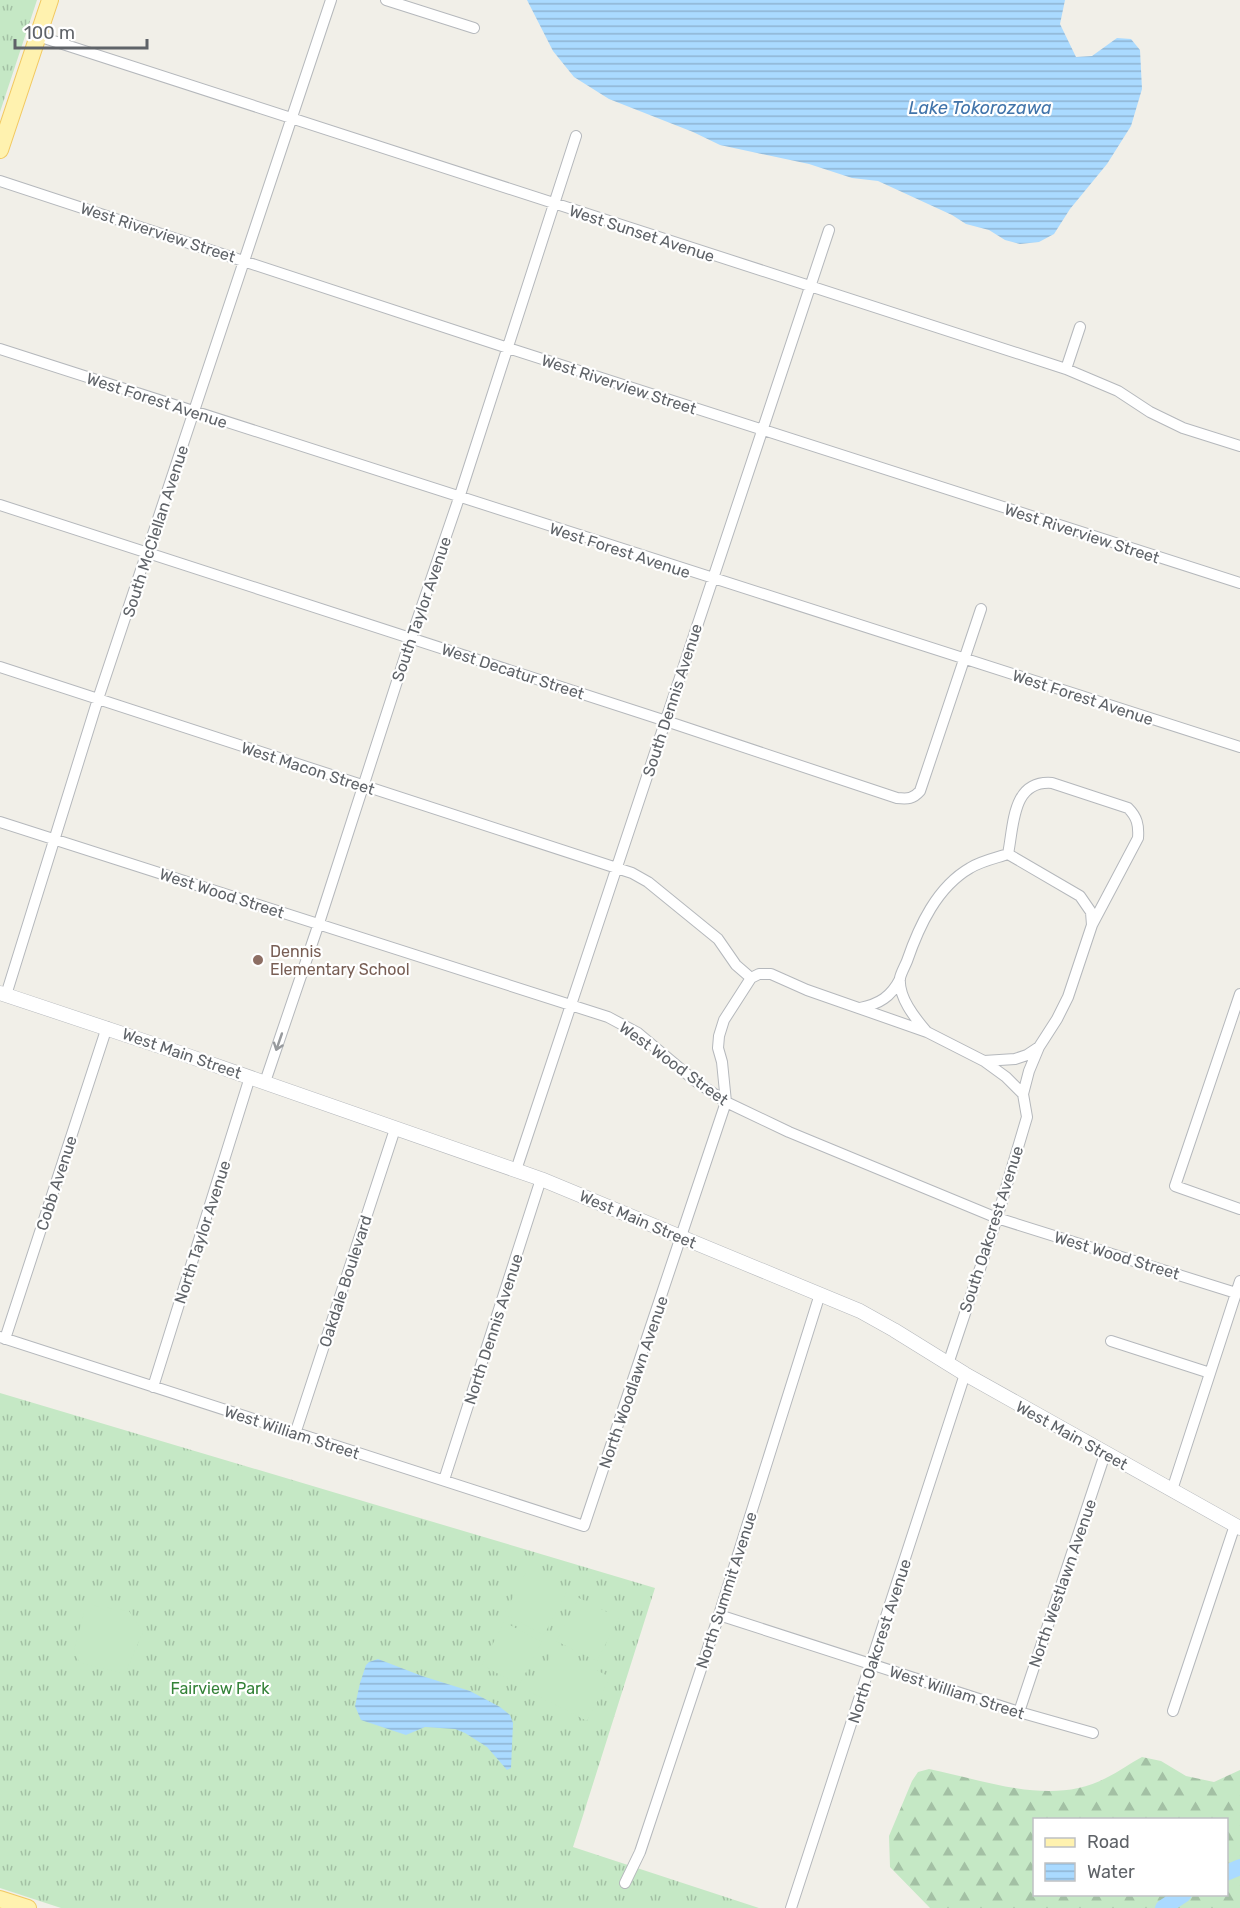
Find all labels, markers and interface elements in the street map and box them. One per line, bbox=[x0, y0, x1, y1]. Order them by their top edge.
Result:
scale bar bbox=[15, 12, 147, 50]
text: 100 m bbox=[24, 22, 75, 44]
water label: Lake Tokorozawa bbox=[908, 97, 1052, 119]
street label: West Riverview Street bbox=[78, 198, 238, 267]
street label: West Sunset Avenue bbox=[567, 201, 717, 266]
street label: West Riverview Street bbox=[539, 350, 699, 419]
street label: West Forest Avenue bbox=[84, 369, 230, 432]
street label: South McClellan Avenue bbox=[119, 443, 192, 619]
street label: West Riverview Street bbox=[1002, 499, 1162, 568]
street label: West Forest Avenue bbox=[547, 519, 693, 582]
street label: South Taylor Avenue bbox=[388, 534, 455, 684]
street label: South Dennis Avenue bbox=[639, 621, 706, 779]
street label: West Decatur Street bbox=[439, 639, 587, 704]
street label: West Forest Avenue bbox=[1010, 666, 1156, 729]
street label: West Macon Street bbox=[239, 738, 377, 799]
street label: West Wood Street bbox=[157, 864, 287, 923]
place label: Dennis Elementary School bbox=[270, 942, 410, 979]
marker: Dennis Elementary School bbox=[251, 953, 265, 967]
street label: West Wood Street bbox=[616, 1017, 732, 1109]
street label: West Main Street bbox=[120, 1024, 244, 1083]
one-way arrow bbox=[272, 1032, 283, 1051]
street label: Cobb Avenue bbox=[32, 1133, 81, 1233]
street label: South Oakcrest Avenue bbox=[956, 1143, 1027, 1315]
street label: North Taylor Avenue bbox=[170, 1158, 235, 1306]
street label: West Main Street bbox=[577, 1186, 699, 1253]
street label: Oakdale Boulevard bbox=[315, 1213, 376, 1349]
street label: West Wood Street bbox=[1052, 1227, 1182, 1284]
street label: North Dennis Avenue bbox=[460, 1251, 527, 1407]
street label: North Woodlawn Avenue bbox=[595, 1293, 672, 1471]
street label: West Main Street bbox=[1012, 1397, 1131, 1474]
street label: West William Street bbox=[222, 1402, 362, 1463]
street label: North Westlawn Avenue bbox=[1025, 1497, 1100, 1670]
street label: North Summit Avenue bbox=[692, 1509, 761, 1671]
street label: North Oakcrest Avenue bbox=[844, 1557, 915, 1726]
street label: West William Street bbox=[887, 1662, 1027, 1723]
park label: Fairview Park bbox=[171, 1679, 270, 1698]
legend bbox=[1033, 1818, 1228, 1896]
text: Road bbox=[1087, 1831, 1130, 1853]
text: Water bbox=[1087, 1861, 1135, 1883]

